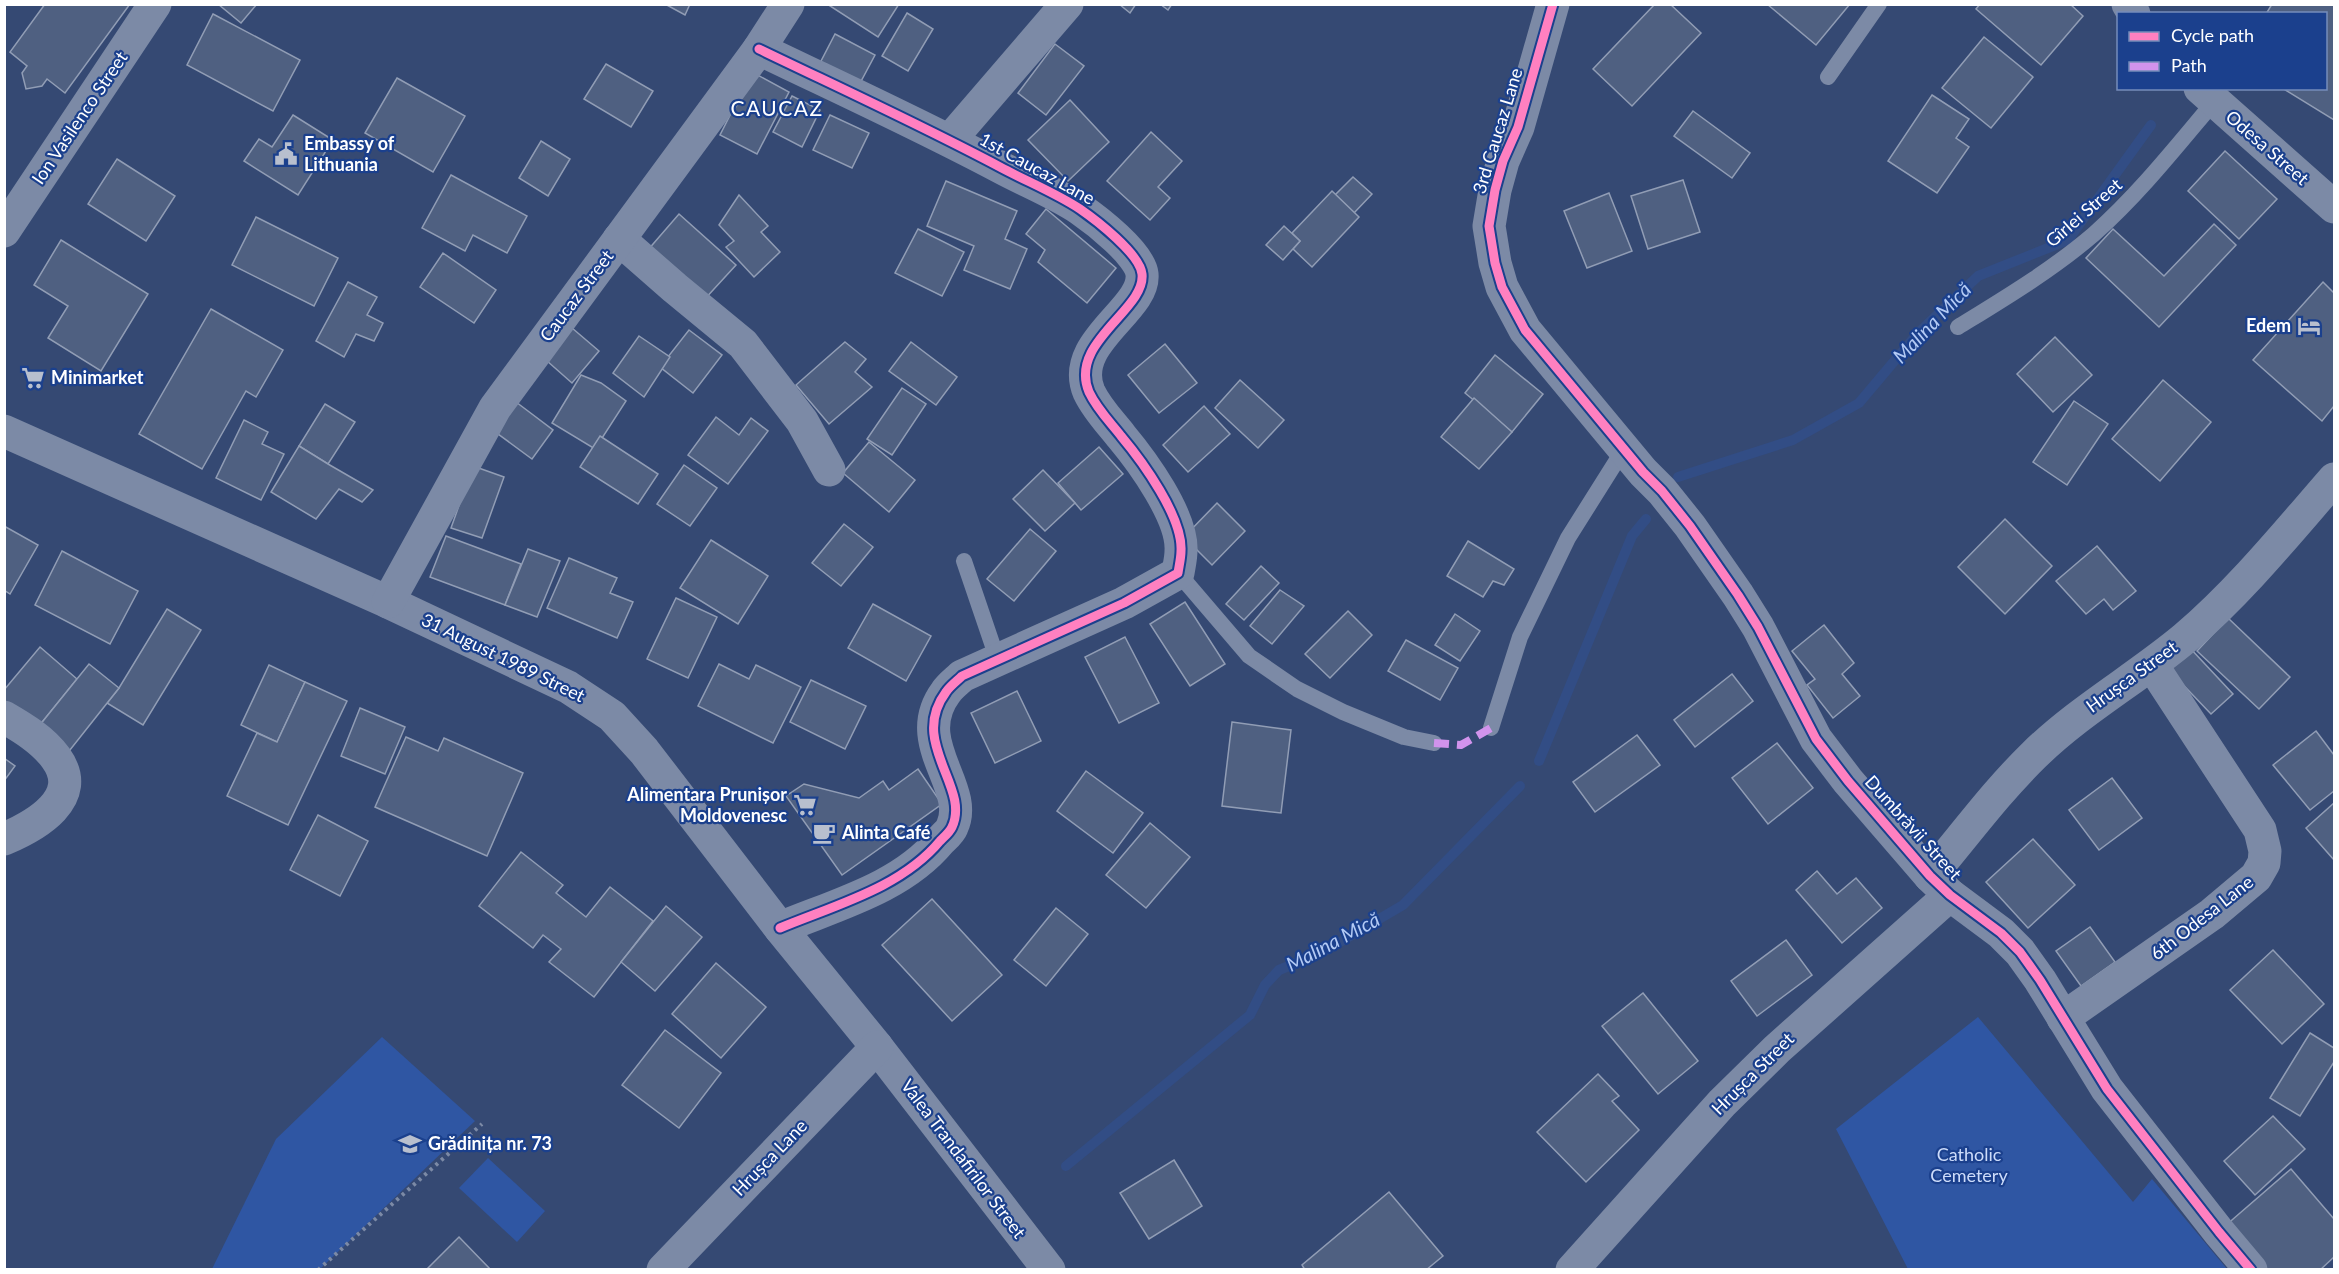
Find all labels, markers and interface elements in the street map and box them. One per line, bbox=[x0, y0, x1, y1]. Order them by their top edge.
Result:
legend bbox=[2117, 12, 2327, 90]
text: Cycle path bbox=[2171, 24, 2254, 46]
street label: Ion Vasilenco Street bbox=[27, 46, 132, 188]
text: Path bbox=[2171, 54, 2207, 76]
street label: 3rd Caucaz Lane bbox=[1467, 65, 1527, 196]
district label: CAUCAZ bbox=[730, 95, 824, 120]
street label: Odesa Street bbox=[2222, 105, 2314, 190]
street label: 1st Caucaz Lane bbox=[976, 127, 1099, 209]
place label: Embassy of Lithuania bbox=[304, 132, 395, 175]
public building icon: Embassy of Lithuania bbox=[273, 141, 299, 167]
street label: Gîrlei Street bbox=[2041, 173, 2126, 251]
street label: Caucaz Street bbox=[535, 245, 618, 345]
water label: Malina Mică bbox=[1887, 277, 1976, 368]
hotel icon: Edem bbox=[2296, 313, 2322, 339]
place label: Edem bbox=[2246, 314, 2291, 336]
supermarket icon: Minimarket bbox=[20, 365, 46, 391]
place label: Minimarket bbox=[51, 366, 144, 388]
street label: 31 August 1989 Street bbox=[418, 608, 589, 706]
street label: Hrușca Street bbox=[2081, 635, 2182, 717]
street label: Dumbrăvii Street bbox=[1861, 770, 1967, 885]
place label: Alimentara Prunișor Moldovenesc bbox=[626, 783, 787, 826]
supermarket icon: Alimentara Prunișor Moldovenesc bbox=[792, 792, 818, 818]
cafe icon: Alinta Café bbox=[811, 820, 837, 846]
place label: Alinta Café bbox=[841, 821, 931, 843]
street label: 6th Odesa Lane bbox=[2146, 870, 2257, 964]
water label: Malina Mică bbox=[1282, 906, 1383, 976]
street label: Hrușca Street bbox=[1706, 1027, 1798, 1119]
street label: Valea Trandafirilor Street bbox=[897, 1075, 1031, 1243]
street label: Hrușca Lane bbox=[727, 1114, 811, 1200]
school or university icon: Grădinița nr. 73 bbox=[397, 1131, 423, 1157]
place label: Grădinița nr. 73 bbox=[428, 1132, 552, 1154]
park label: Catholic Cemetery bbox=[1930, 1143, 2008, 1186]

